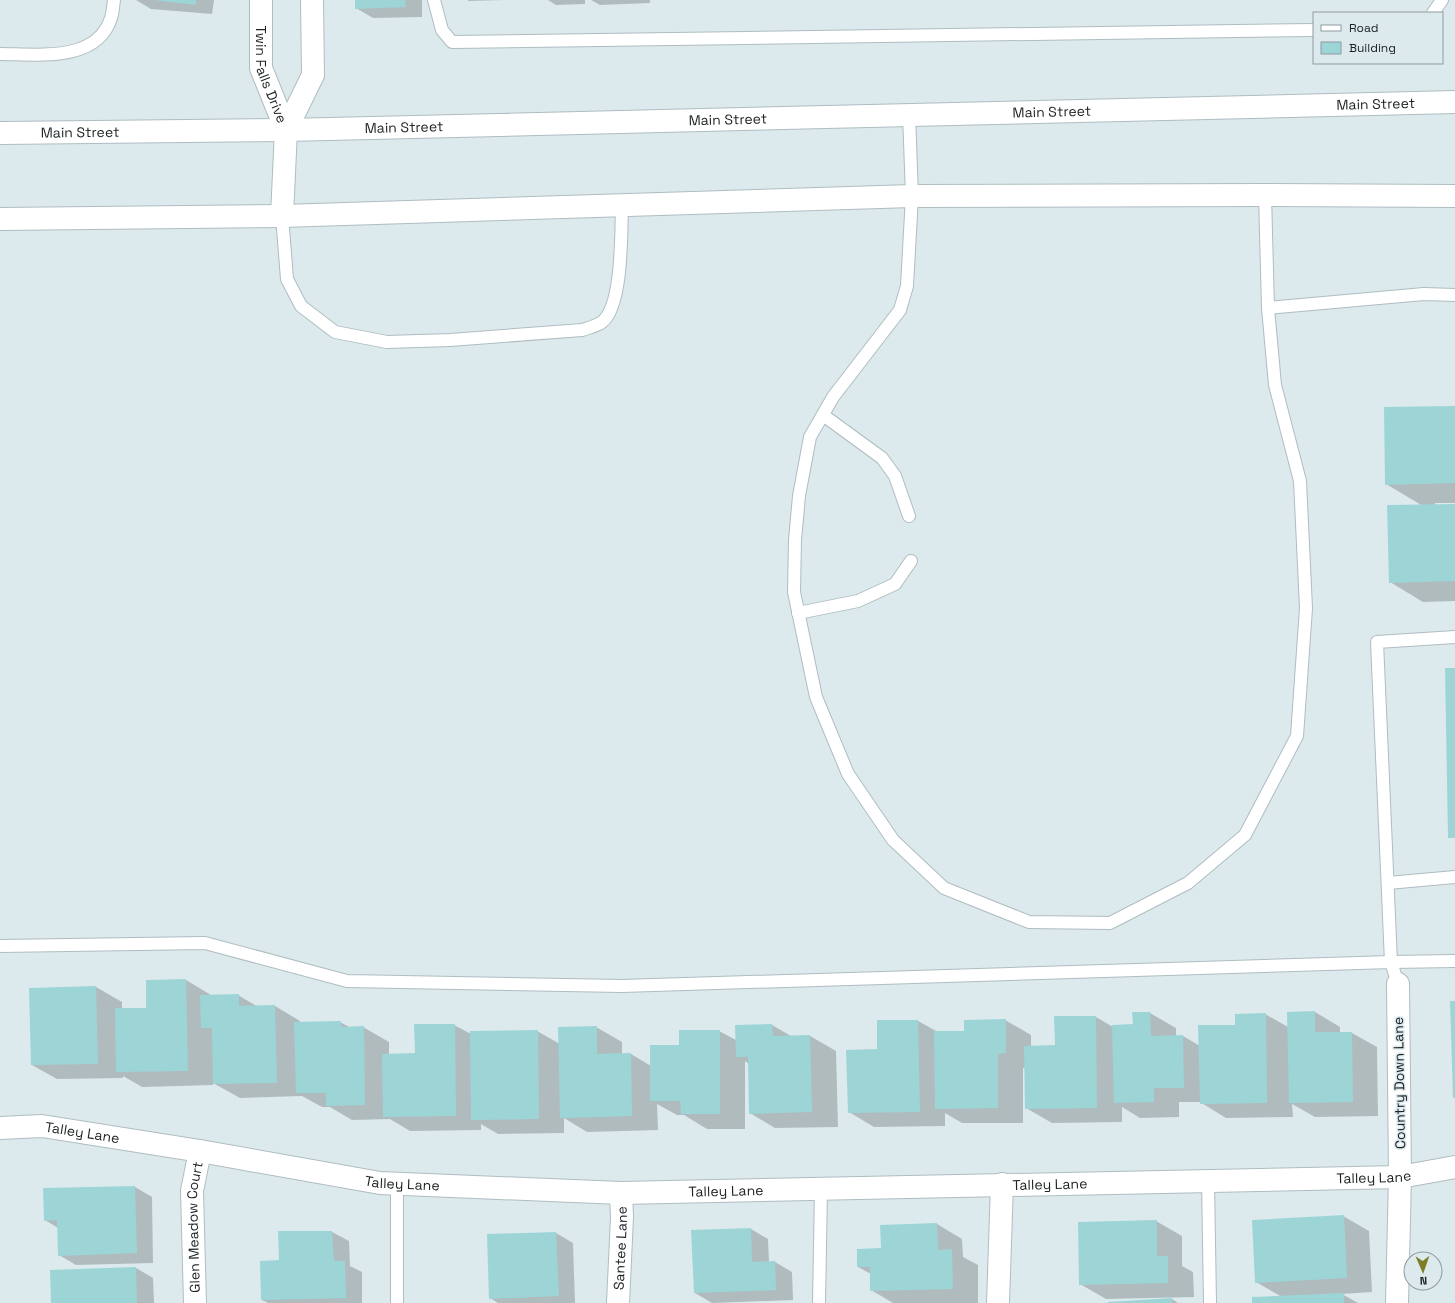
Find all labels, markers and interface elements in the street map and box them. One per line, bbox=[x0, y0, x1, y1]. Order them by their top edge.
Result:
legend bbox=[1313, 12, 1443, 64]
text: Road bbox=[1349, 20, 1378, 36]
street label: Twin Falls Drive bbox=[252, 25, 291, 126]
text: Building bbox=[1349, 40, 1396, 56]
street label: Main Street bbox=[1336, 94, 1415, 114]
street label: Main Street bbox=[1012, 102, 1091, 122]
street label: Main Street bbox=[688, 109, 767, 129]
street label: Main Street bbox=[364, 117, 443, 137]
street label: Main Street bbox=[41, 123, 119, 142]
street label: Country Down Lane bbox=[1389, 1017, 1409, 1149]
street label: Talley Lane bbox=[44, 1118, 121, 1147]
street label: Glen Meadow Court bbox=[183, 1160, 207, 1293]
street label: Talley Lane bbox=[1336, 1166, 1413, 1187]
street label: Talley Lane bbox=[363, 1171, 440, 1194]
street label: Talley Lane bbox=[1012, 1174, 1088, 1194]
street label: Talley Lane bbox=[688, 1181, 764, 1201]
street label: Santee Lane bbox=[610, 1206, 631, 1290]
north arrow bbox=[1403, 1251, 1443, 1291]
text: N bbox=[1419, 1274, 1427, 1288]

